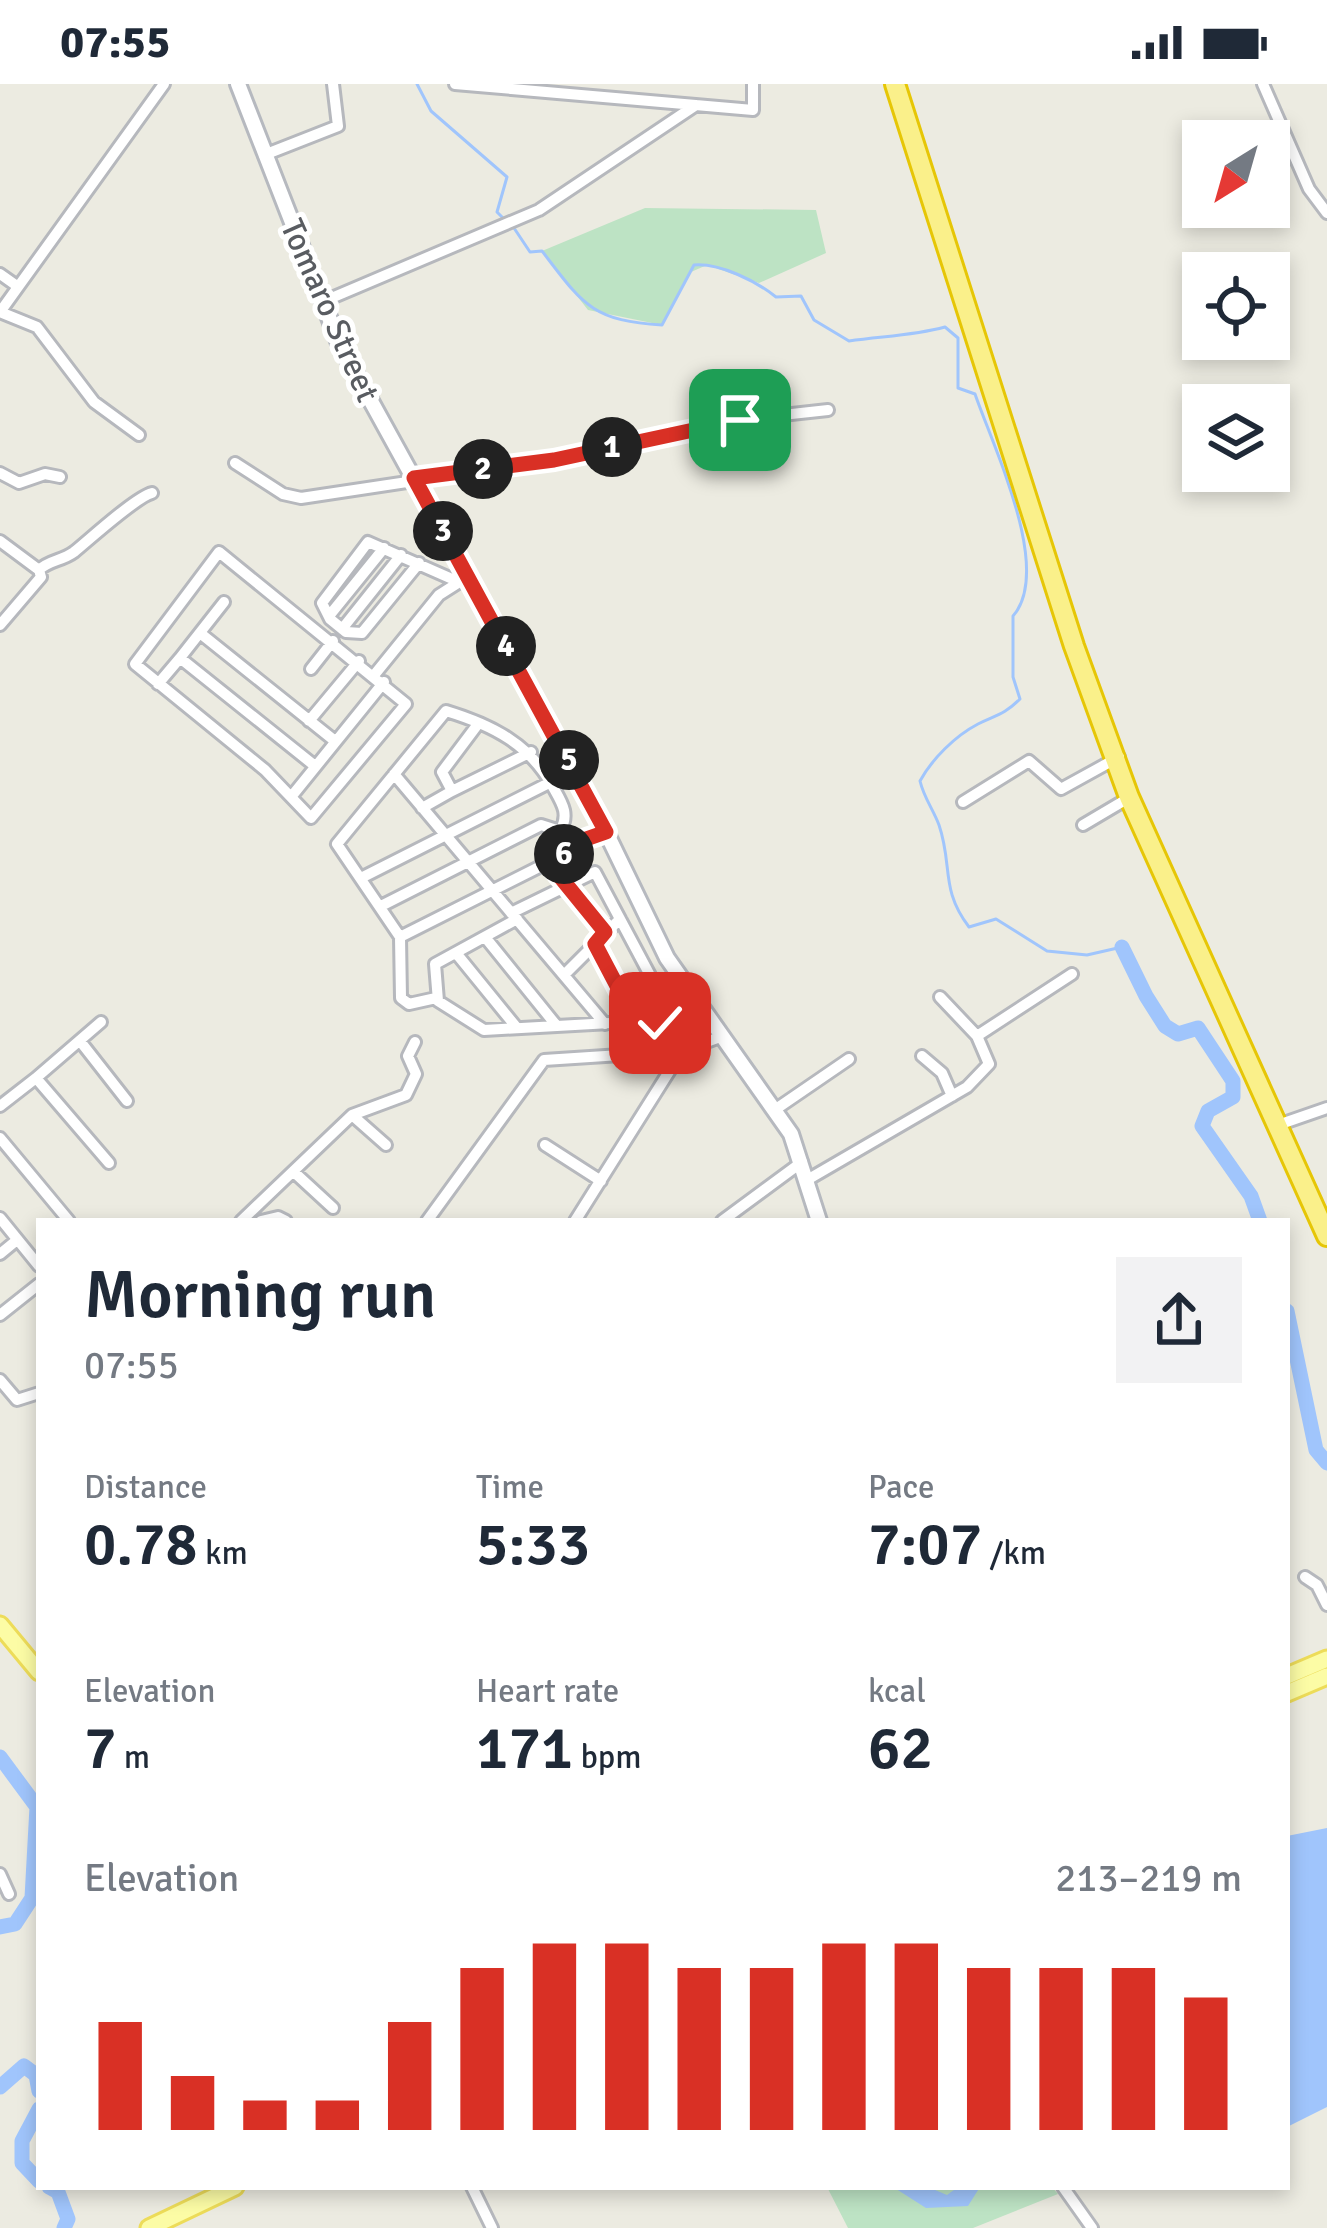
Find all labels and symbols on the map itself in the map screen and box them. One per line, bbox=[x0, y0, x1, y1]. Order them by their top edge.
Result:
north arrow bbox=[1182, 120, 1290, 228]
street label: Tomaro Street bbox=[271, 213, 388, 408]
pin bbox=[689, 369, 791, 471]
pin: 1 bbox=[582, 417, 642, 477]
pin: 2 bbox=[453, 439, 513, 499]
pin: 3 bbox=[413, 501, 473, 561]
pin: 4 bbox=[476, 616, 536, 676]
pin: 5 bbox=[539, 730, 599, 790]
pin: 6 bbox=[534, 824, 594, 884]
pin bbox=[609, 972, 711, 1074]

